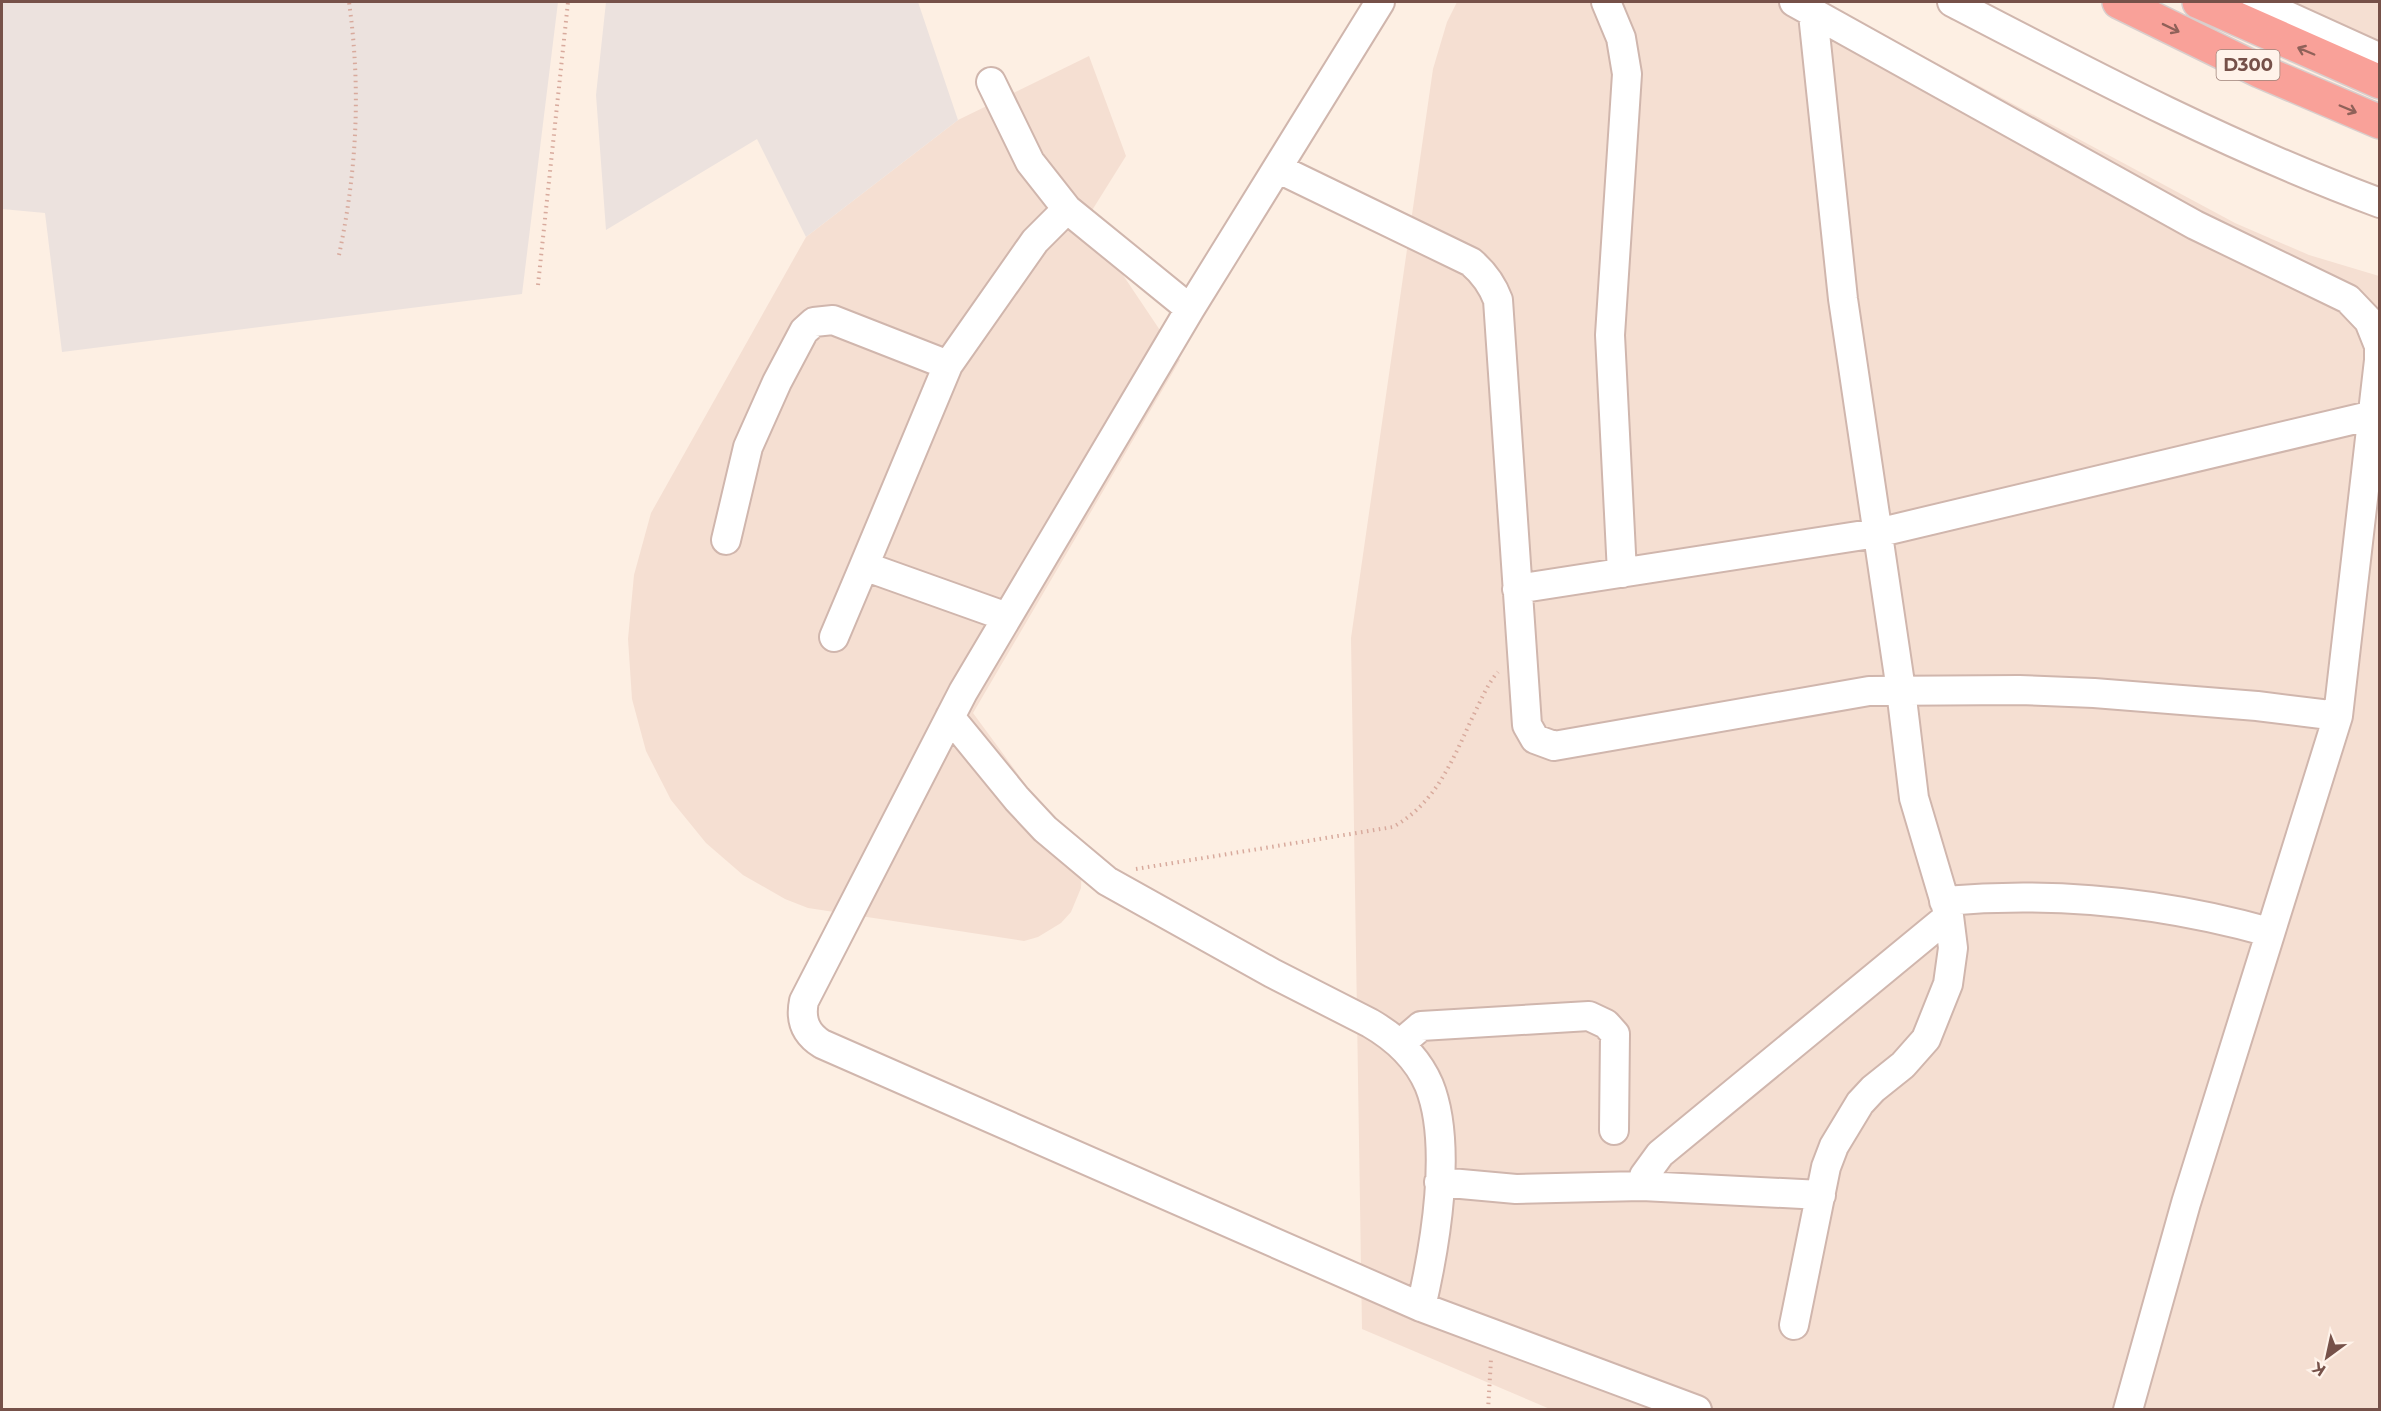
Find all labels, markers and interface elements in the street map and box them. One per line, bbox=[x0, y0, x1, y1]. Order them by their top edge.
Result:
one-way arrow bbox=[2161, 22, 2179, 34]
one-way arrow bbox=[2298, 45, 2316, 56]
road number: D300 bbox=[2216, 50, 2280, 80]
one-way arrow bbox=[2338, 104, 2357, 115]
north arrow bbox=[2297, 1327, 2357, 1387]
text: K bbox=[2308, 1357, 2329, 1380]

